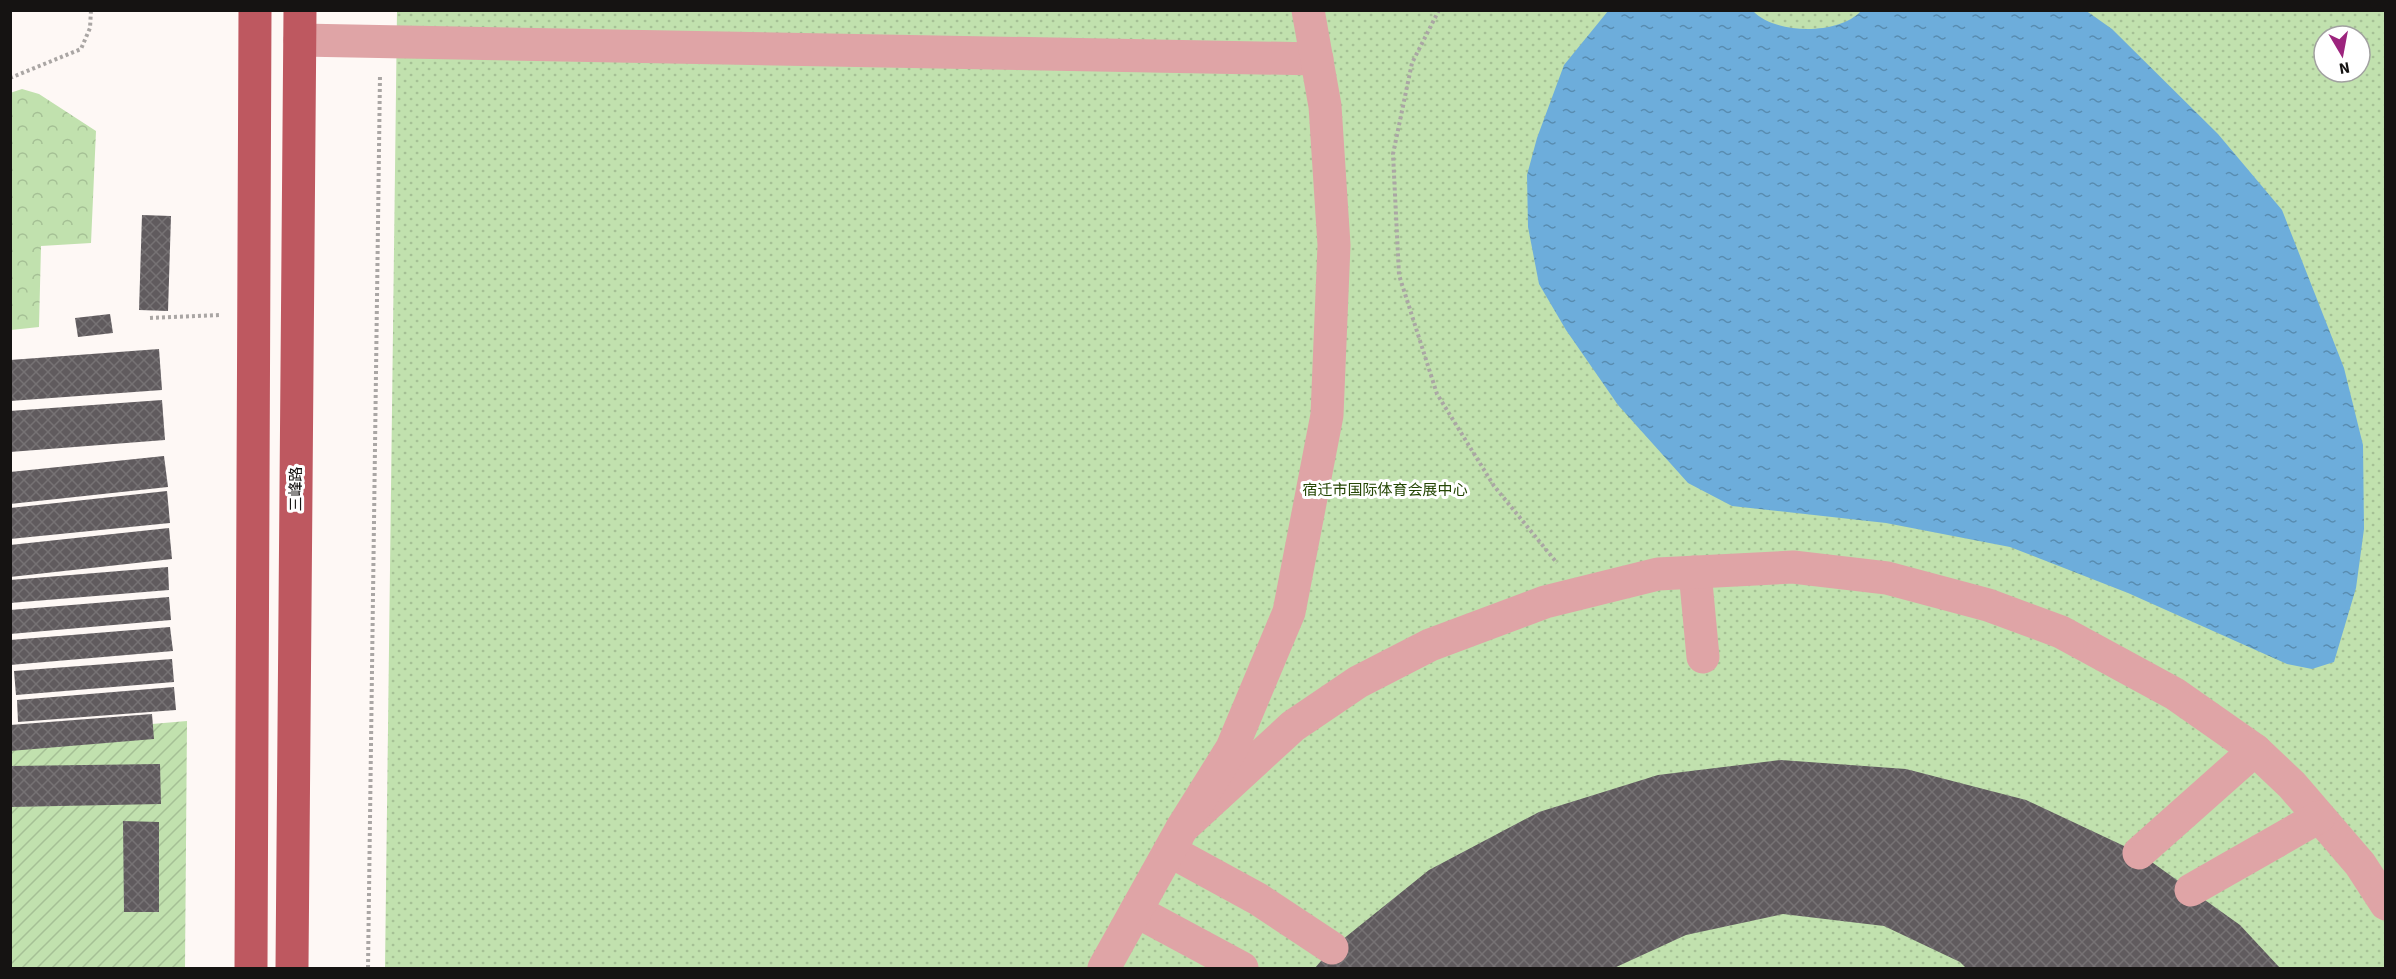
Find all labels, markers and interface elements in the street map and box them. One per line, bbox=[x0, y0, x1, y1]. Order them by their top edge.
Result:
north arrow bbox=[2312, 24, 2372, 84]
text: N bbox=[2337, 56, 2352, 80]
street label: 三峰路 bbox=[286, 466, 307, 512]
park label: 宿迁市国际体育会展中心 bbox=[1302, 480, 1468, 501]

